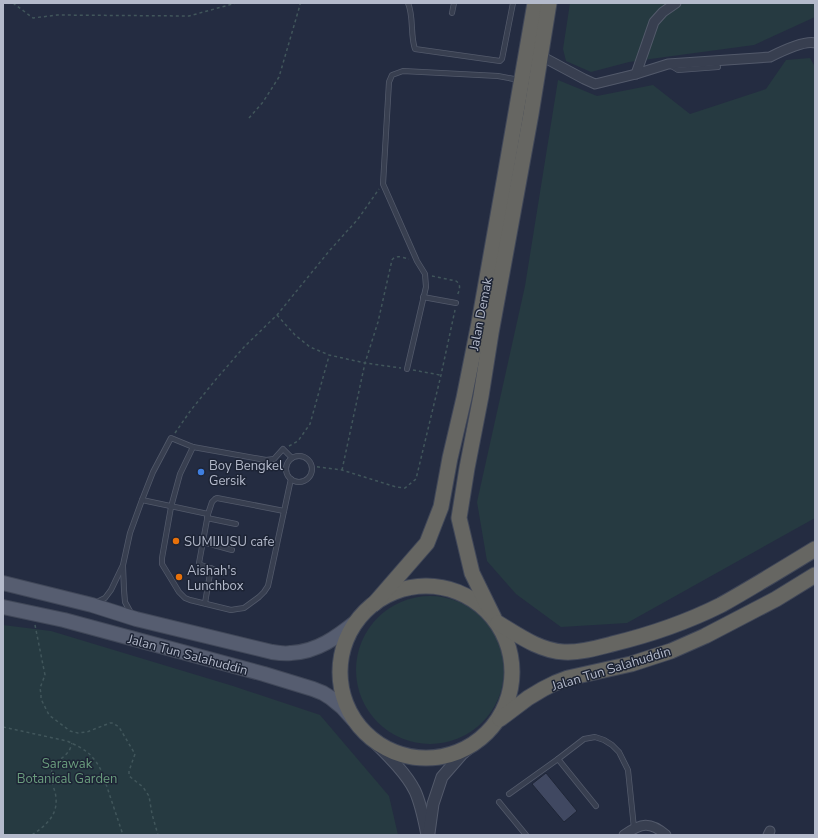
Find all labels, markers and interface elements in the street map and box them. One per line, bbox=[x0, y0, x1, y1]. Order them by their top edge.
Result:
street label: Jalan Demak bbox=[465, 276, 497, 353]
place label: Boy Bengkel Gersik bbox=[209, 457, 283, 490]
marker: Boy Bengkel Gersik bbox=[196, 467, 206, 477]
place label: SUMIJUSU cafe bbox=[184, 533, 274, 551]
marker: SUMIJUSU cafe bbox=[171, 536, 181, 546]
place label: Aishah's Lunchbox bbox=[187, 562, 244, 595]
marker: Aishah's Lunchbox bbox=[174, 572, 184, 582]
street label: Jalan Tun Salahuddin bbox=[125, 630, 250, 680]
street label: Jalan Tun Salahuddin bbox=[549, 642, 673, 696]
park label: Sarawak Botanical Garden bbox=[17, 755, 117, 788]

